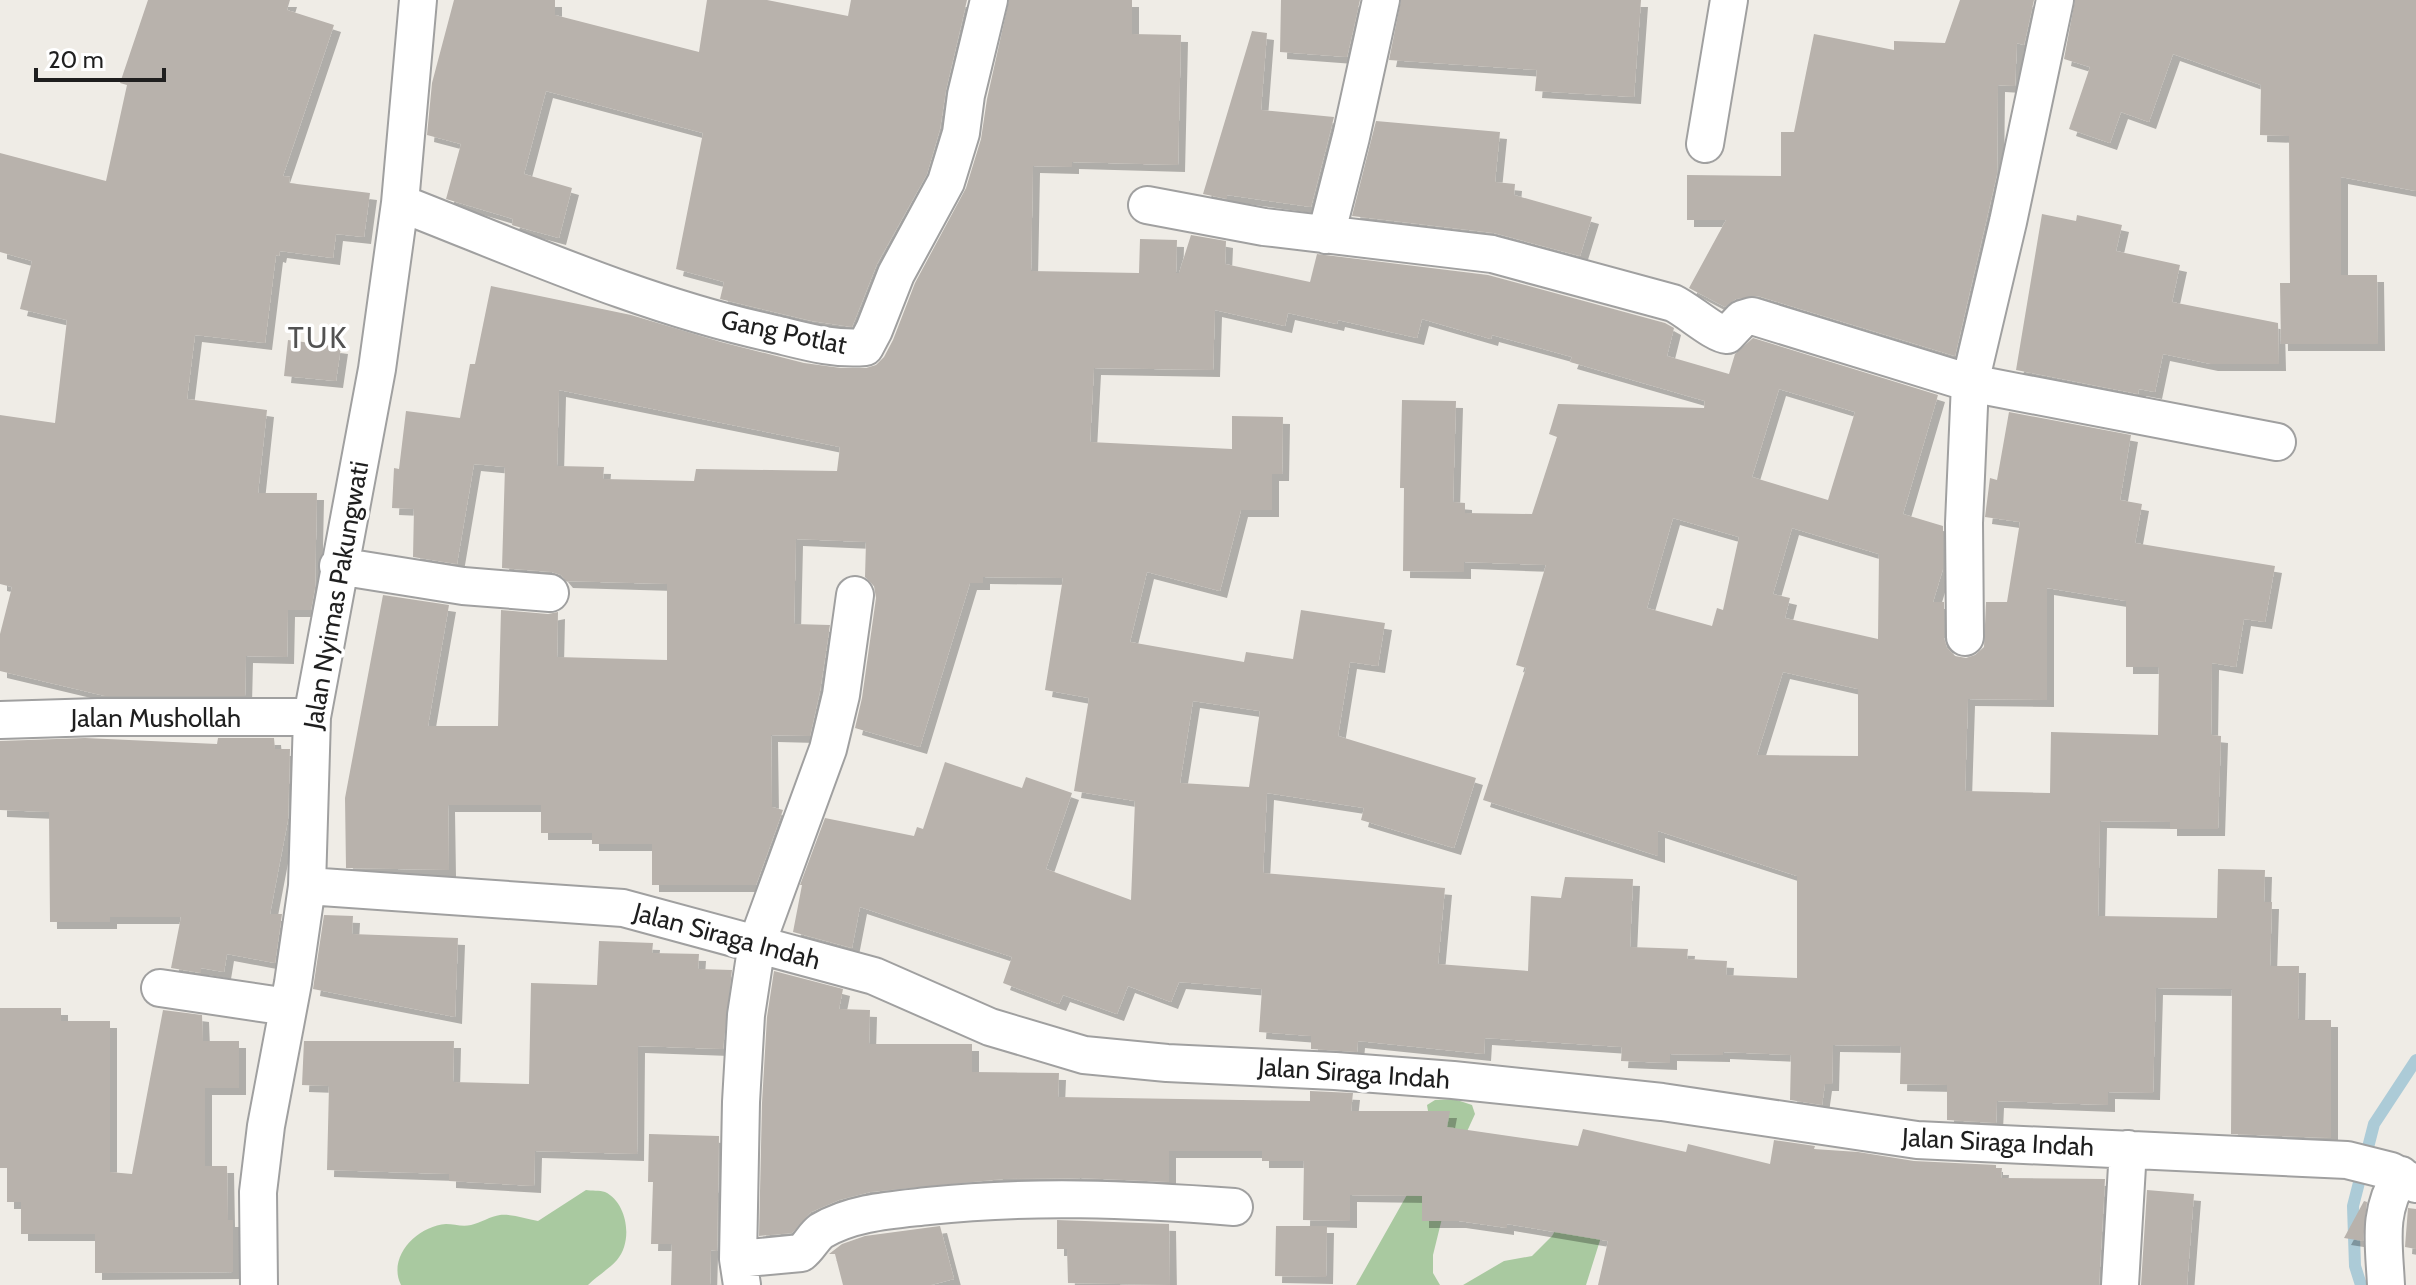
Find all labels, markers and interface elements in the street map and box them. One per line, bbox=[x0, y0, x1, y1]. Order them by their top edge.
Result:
scale bar bbox=[36, 32, 164, 82]
text: 20 m bbox=[48, 45, 104, 74]
street label: Gang Potlat bbox=[718, 303, 850, 361]
district label: TUK bbox=[288, 319, 348, 356]
street label: Jalan Nyimas Pakungwati bbox=[297, 459, 375, 732]
street label: Jalan Mushollah bbox=[70, 702, 241, 734]
street label: Jalan Siraga Indah bbox=[629, 895, 824, 976]
street label: Jalan Siraga Indah bbox=[1256, 1050, 1451, 1096]
street label: Jalan Siraga Indah bbox=[1900, 1121, 2095, 1163]

